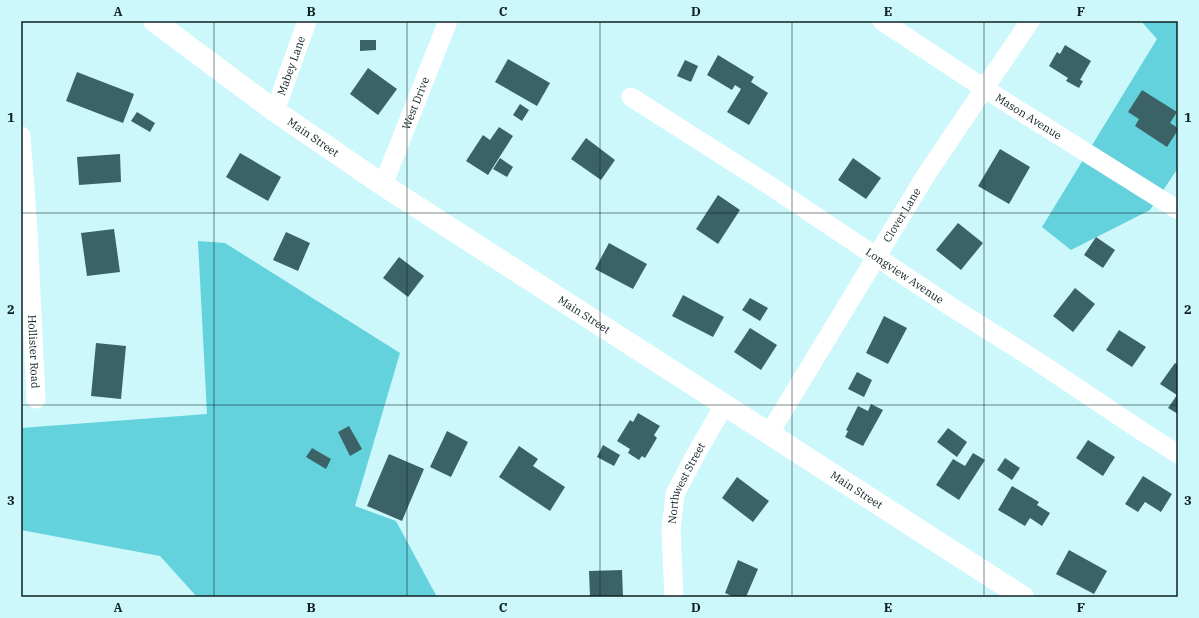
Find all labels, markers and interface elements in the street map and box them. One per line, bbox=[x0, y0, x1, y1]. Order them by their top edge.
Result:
text: A bbox=[113, 3, 123, 20]
text: B bbox=[306, 3, 316, 20]
text: C bbox=[499, 3, 508, 20]
text: D bbox=[691, 3, 701, 20]
text: E bbox=[884, 3, 892, 20]
text: F bbox=[1077, 3, 1085, 20]
street label: Mabey Lane bbox=[274, 34, 308, 97]
street label: West Drive bbox=[399, 75, 432, 132]
street label: Mason Avenue bbox=[993, 90, 1064, 142]
text: 1 bbox=[7, 109, 15, 126]
text: 1 bbox=[1184, 109, 1192, 126]
street label: Main Street bbox=[285, 114, 342, 160]
street label: Clover Lane bbox=[880, 185, 924, 245]
street label: Longview Avenue bbox=[863, 245, 947, 307]
street label: Main Street bbox=[555, 293, 613, 337]
text: 2 bbox=[7, 301, 15, 318]
text: 2 bbox=[1184, 301, 1192, 318]
street label: Hollister Road bbox=[25, 314, 43, 389]
street label: Northwest Street bbox=[665, 440, 708, 525]
street label: Main Street bbox=[828, 468, 886, 512]
text: 3 bbox=[7, 492, 15, 509]
text: 3 bbox=[1184, 492, 1192, 509]
text: A bbox=[113, 599, 123, 616]
text: B bbox=[306, 599, 316, 616]
text: C bbox=[499, 599, 508, 616]
text: D bbox=[691, 599, 701, 616]
text: E bbox=[884, 599, 892, 616]
text: F bbox=[1077, 599, 1085, 616]

